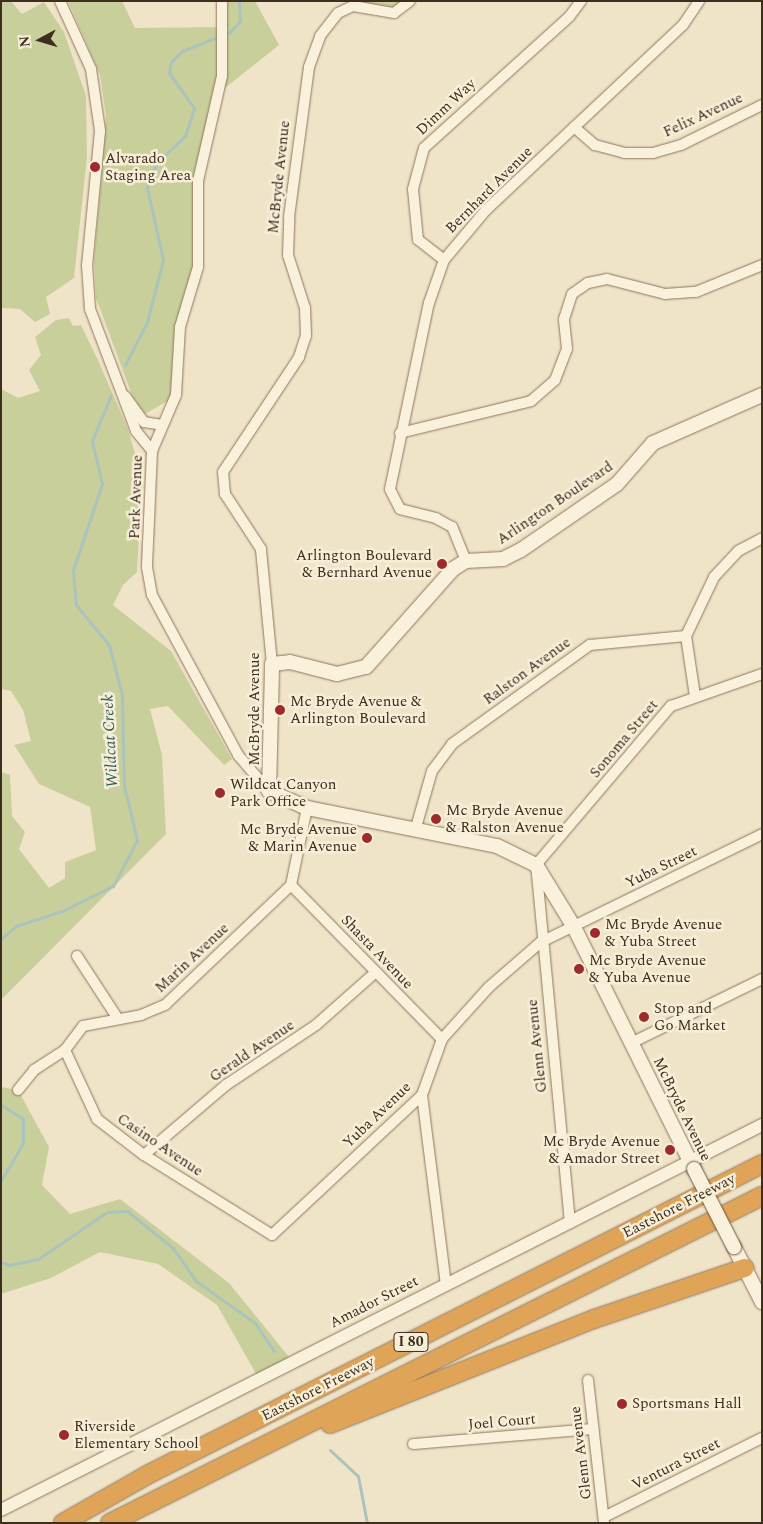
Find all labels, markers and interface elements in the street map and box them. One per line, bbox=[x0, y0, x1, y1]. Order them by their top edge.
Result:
north arrow bbox=[15, 15, 65, 65]
text: N bbox=[14, 35, 36, 48]
street label: Dimm Way bbox=[413, 75, 479, 139]
street label: Felix Avenue bbox=[660, 89, 746, 141]
street label: McBryde Avenue bbox=[264, 120, 294, 234]
street label: Bernhard Avenue bbox=[442, 143, 536, 237]
place label: Alvarado Staging Area bbox=[105, 149, 191, 184]
marker: Alvarado Staging Area bbox=[89, 161, 101, 173]
street label: Park Avenue bbox=[126, 455, 146, 539]
street label: Arlington Boulevard bbox=[494, 457, 616, 549]
place label: Arlington Boulevard & Bernhard Avenue bbox=[296, 546, 432, 581]
marker: Arlington Boulevard & Bernhard Avenue bbox=[436, 558, 448, 570]
street label: Ralston Avenue bbox=[480, 633, 574, 709]
street label: McBryde Avenue bbox=[246, 652, 264, 766]
place label: Mc Bryde Avenue & Arlington Boulevard bbox=[290, 692, 426, 727]
water label: Wildcat Creek bbox=[98, 694, 122, 788]
street label: Sonoma Street bbox=[586, 696, 662, 782]
marker: Mc Bryde Avenue & Arlington Boulevard bbox=[274, 704, 286, 716]
place label: Wildcat Canyon Park Office bbox=[230, 775, 336, 810]
marker: Wildcat Canyon Park Office bbox=[214, 787, 226, 799]
place label: Mc Bryde Avenue & Ralston Avenue bbox=[446, 801, 564, 836]
marker: Mc Bryde Avenue & Ralston Avenue bbox=[430, 813, 442, 825]
place label: Mc Bryde Avenue & Marin Avenue bbox=[240, 820, 357, 855]
marker: Mc Bryde Avenue & Marin Avenue bbox=[361, 832, 373, 844]
street label: Yuba Street bbox=[622, 842, 700, 892]
street label: Shasta Avenue bbox=[337, 911, 417, 993]
place label: Mc Bryde Avenue & Yuba Street bbox=[605, 915, 722, 950]
street label: Marin Avenue bbox=[151, 919, 233, 997]
marker: Mc Bryde Avenue & Yuba Street bbox=[589, 927, 601, 939]
place label: Mc Bryde Avenue & Yuba Avenue bbox=[589, 951, 706, 986]
marker: Mc Bryde Avenue & Yuba Avenue bbox=[573, 963, 585, 975]
street label: Glenn Avenue bbox=[523, 998, 551, 1094]
place label: Stop and Go Market bbox=[654, 999, 726, 1034]
marker: Stop and Go Market bbox=[638, 1011, 650, 1023]
street label: Gerald Avenue bbox=[206, 1016, 298, 1086]
street label: McBryde Avenue bbox=[649, 1054, 715, 1164]
street label: Yuba Avenue bbox=[339, 1078, 415, 1152]
street label: Casino Avenue bbox=[114, 1110, 206, 1180]
place label: Mc Bryde Avenue & Amador Street bbox=[543, 1132, 660, 1167]
marker: Mc Bryde Avenue & Amador Street bbox=[664, 1144, 676, 1156]
street label: Eastshore Freeway bbox=[620, 1170, 738, 1242]
street label: Amador Street bbox=[327, 1272, 421, 1332]
road number: I 80 bbox=[394, 1330, 428, 1354]
street label: Eastshore Freeway bbox=[259, 1353, 377, 1425]
place label: Sportsmans Hall bbox=[632, 1395, 742, 1413]
marker: Sportsmans Hall bbox=[616, 1398, 628, 1410]
street label: Glenn Avenue bbox=[566, 1405, 596, 1501]
street label: Joel Court bbox=[467, 1410, 537, 1434]
place label: Riverside Elementary School bbox=[74, 1417, 199, 1452]
marker: Riverside Elementary School bbox=[58, 1429, 70, 1441]
street label: Ventura Street bbox=[629, 1434, 723, 1494]

